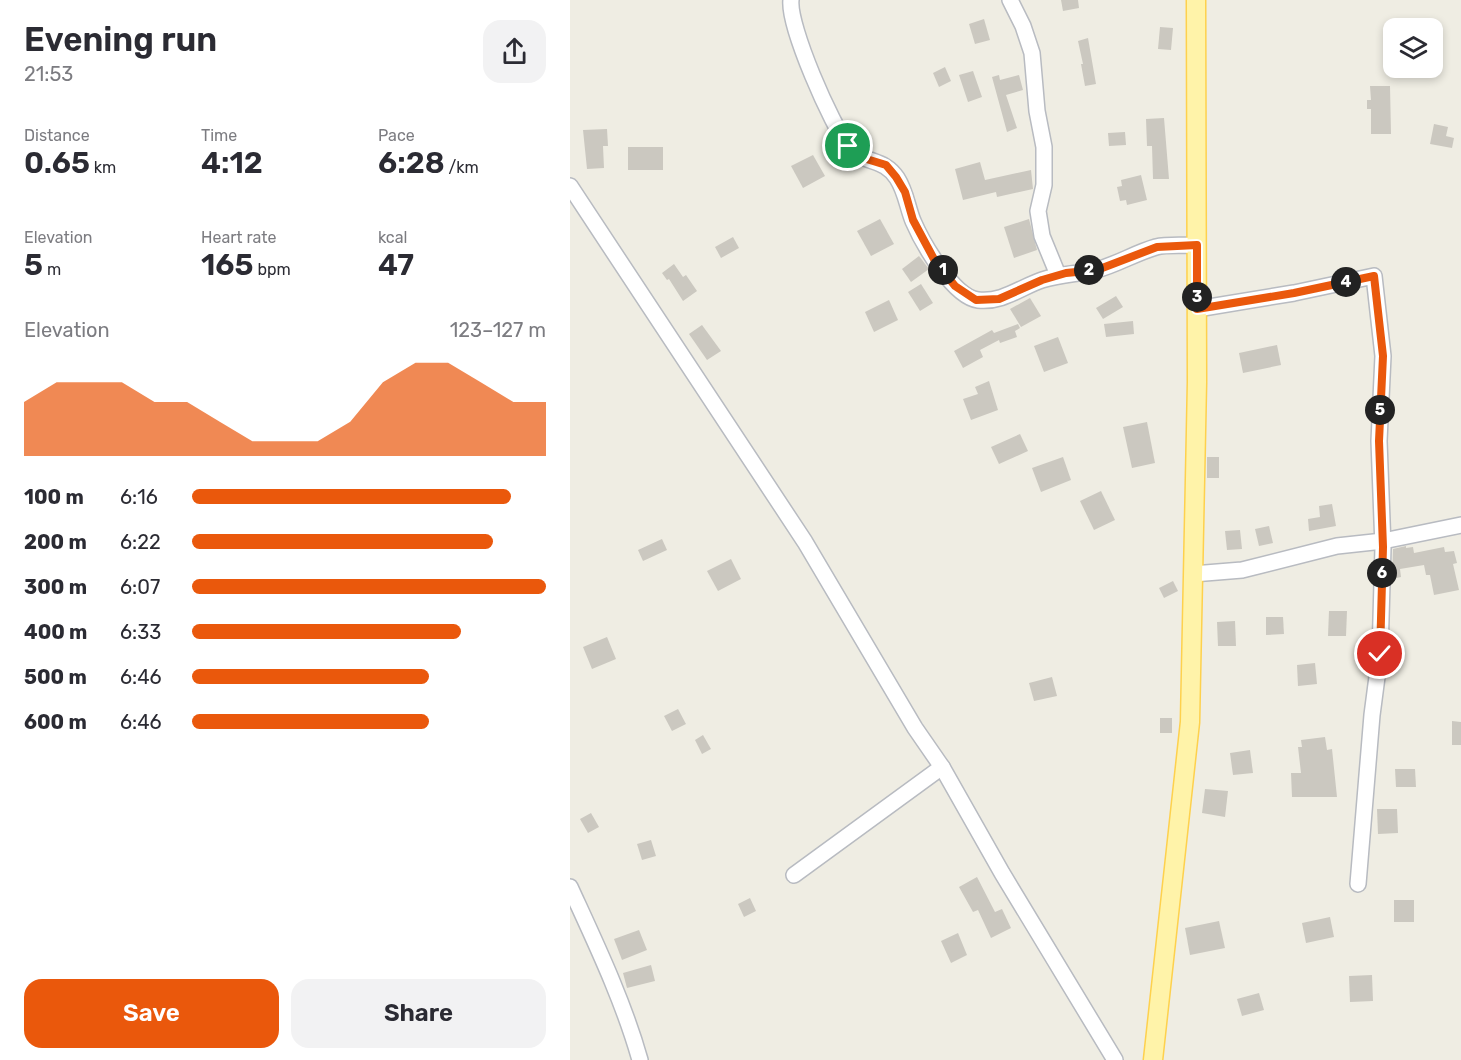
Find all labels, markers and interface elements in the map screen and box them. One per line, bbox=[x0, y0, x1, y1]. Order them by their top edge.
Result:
map controls bbox=[1383, 18, 1443, 78]
button: layers bbox=[1383, 18, 1443, 78]
text: Evening run bbox=[24, 20, 217, 59]
button: share bbox=[483, 20, 546, 83]
text: 21:53 bbox=[24, 62, 73, 86]
pin bbox=[822, 120, 873, 171]
text: Distance bbox=[24, 126, 90, 145]
text: Time bbox=[201, 126, 237, 145]
text: Pace bbox=[378, 126, 415, 145]
icon: arrive bbox=[831, 129, 864, 162]
text: 0.65 bbox=[24, 145, 90, 181]
text: 4:12 bbox=[201, 145, 263, 181]
text: 6:28 bbox=[378, 145, 445, 181]
text: km bbox=[90, 158, 116, 177]
text: /km bbox=[445, 158, 479, 177]
text: Elevation bbox=[24, 228, 93, 247]
text: Heart rate bbox=[201, 228, 276, 247]
text: kcal bbox=[378, 228, 407, 247]
text: 5 bbox=[24, 247, 43, 283]
text: 165 bbox=[201, 247, 253, 283]
text: 47 bbox=[378, 247, 414, 283]
pin: 1 bbox=[928, 255, 958, 285]
pin: 2 bbox=[1074, 255, 1104, 285]
text: m bbox=[43, 260, 61, 279]
text: bpm bbox=[253, 260, 291, 279]
text: 1 bbox=[939, 260, 947, 279]
text: 2 bbox=[1084, 260, 1094, 279]
pin: 4 bbox=[1331, 267, 1361, 297]
text: 4 bbox=[1341, 272, 1351, 291]
pin: 3 bbox=[1182, 282, 1212, 312]
text: 3 bbox=[1192, 287, 1202, 306]
text: Elevation bbox=[24, 318, 110, 342]
text: 123–127 m bbox=[450, 318, 546, 342]
pin: 5 bbox=[1365, 395, 1395, 425]
text: 5 bbox=[1375, 400, 1385, 419]
text: 100 m bbox=[24, 485, 84, 509]
text: 6:16 bbox=[120, 485, 158, 509]
text: 200 m bbox=[24, 530, 87, 554]
text: 6:22 bbox=[120, 530, 161, 554]
pin: 6 bbox=[1367, 558, 1397, 588]
text: 6 bbox=[1377, 563, 1387, 582]
text: 300 m bbox=[24, 575, 87, 599]
text: 6:07 bbox=[120, 575, 160, 599]
text: 400 m bbox=[24, 620, 87, 644]
text: 6:33 bbox=[120, 620, 161, 644]
pin bbox=[1354, 628, 1405, 679]
icon: check bbox=[1363, 637, 1396, 670]
text: 500 m bbox=[24, 665, 87, 689]
text: 6:46 bbox=[120, 665, 162, 689]
text: 600 m bbox=[24, 710, 87, 734]
text: 6:46 bbox=[120, 710, 162, 734]
button: Save bbox=[24, 979, 279, 1048]
button: Share bbox=[291, 979, 546, 1048]

